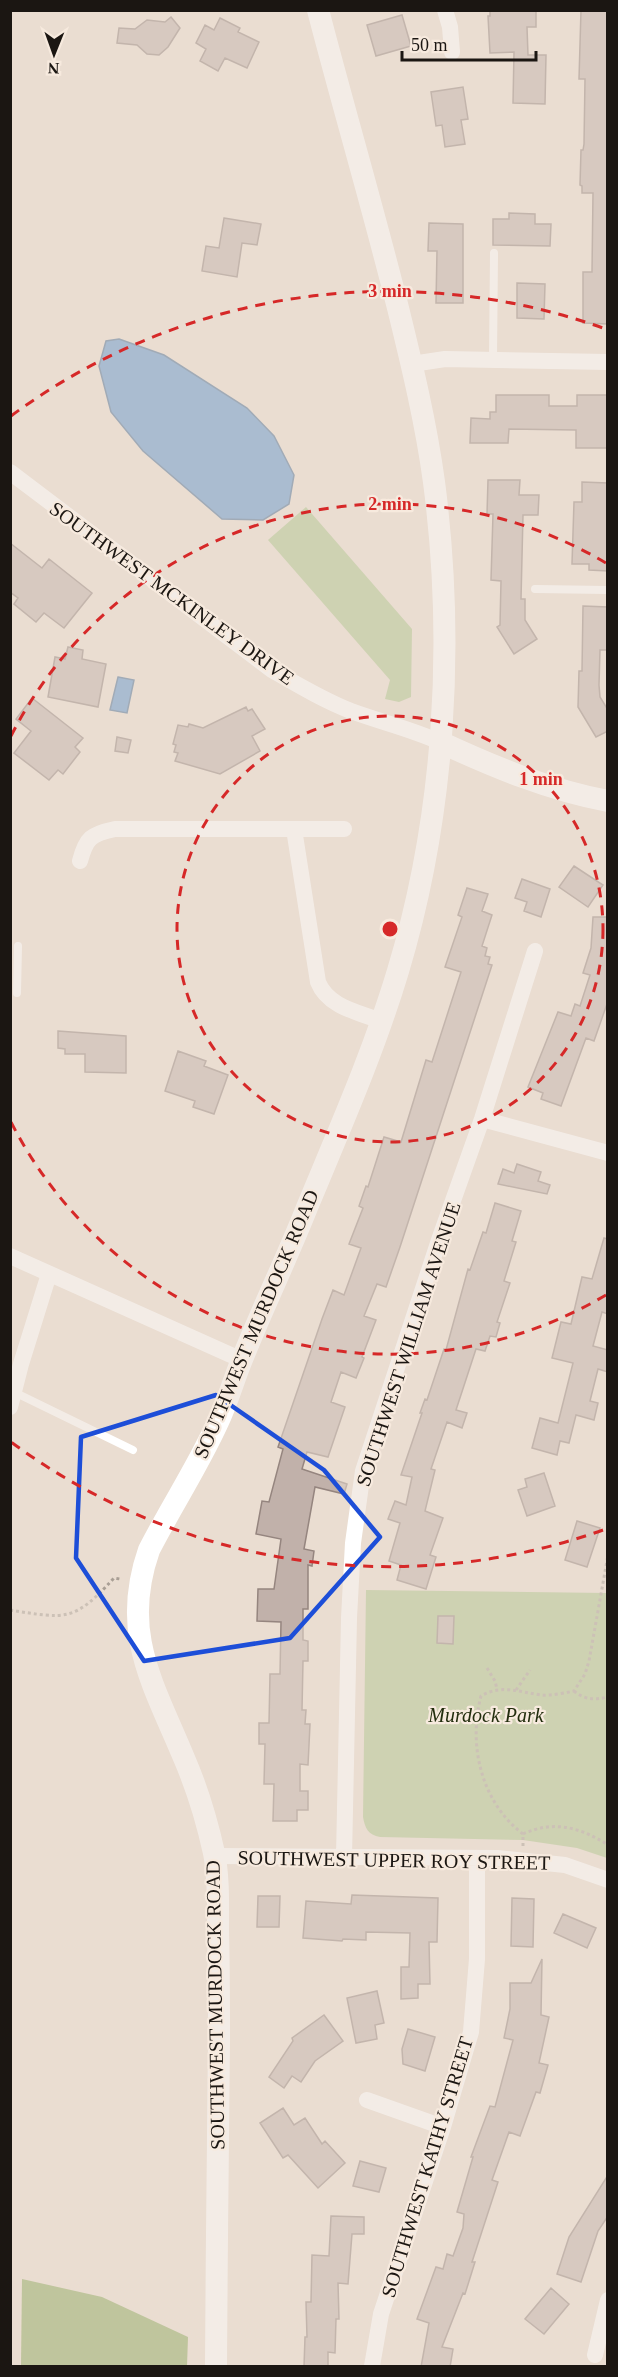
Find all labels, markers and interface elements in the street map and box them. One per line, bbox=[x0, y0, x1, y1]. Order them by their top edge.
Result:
north arrow bbox=[24, 24, 84, 84]
scale bar bbox=[402, 24, 536, 62]
text: 50 m bbox=[411, 35, 448, 55]
text: N bbox=[47, 60, 60, 77]
text: 3 min bbox=[368, 281, 412, 301]
text: 2 min bbox=[368, 494, 412, 514]
street label: SOUTHWEST MCKINLEY DRIVE bbox=[46, 497, 298, 689]
text: 1 min bbox=[519, 769, 563, 789]
centre of rings bbox=[380, 919, 400, 939]
street label: SOUTHWEST MURDOCK ROAD bbox=[189, 1186, 323, 1462]
street label: SOUTHWEST WILLIAM AVENUE bbox=[352, 1199, 464, 1489]
park label: Murdock Park bbox=[427, 1704, 545, 1726]
street label: SOUTHWEST UPPER ROY STREET bbox=[237, 1846, 551, 1874]
street label: SOUTHWEST MURDOCK ROAD bbox=[201, 1860, 229, 2150]
street label: SOUTHWEST KATHY STREET bbox=[377, 2034, 477, 2300]

